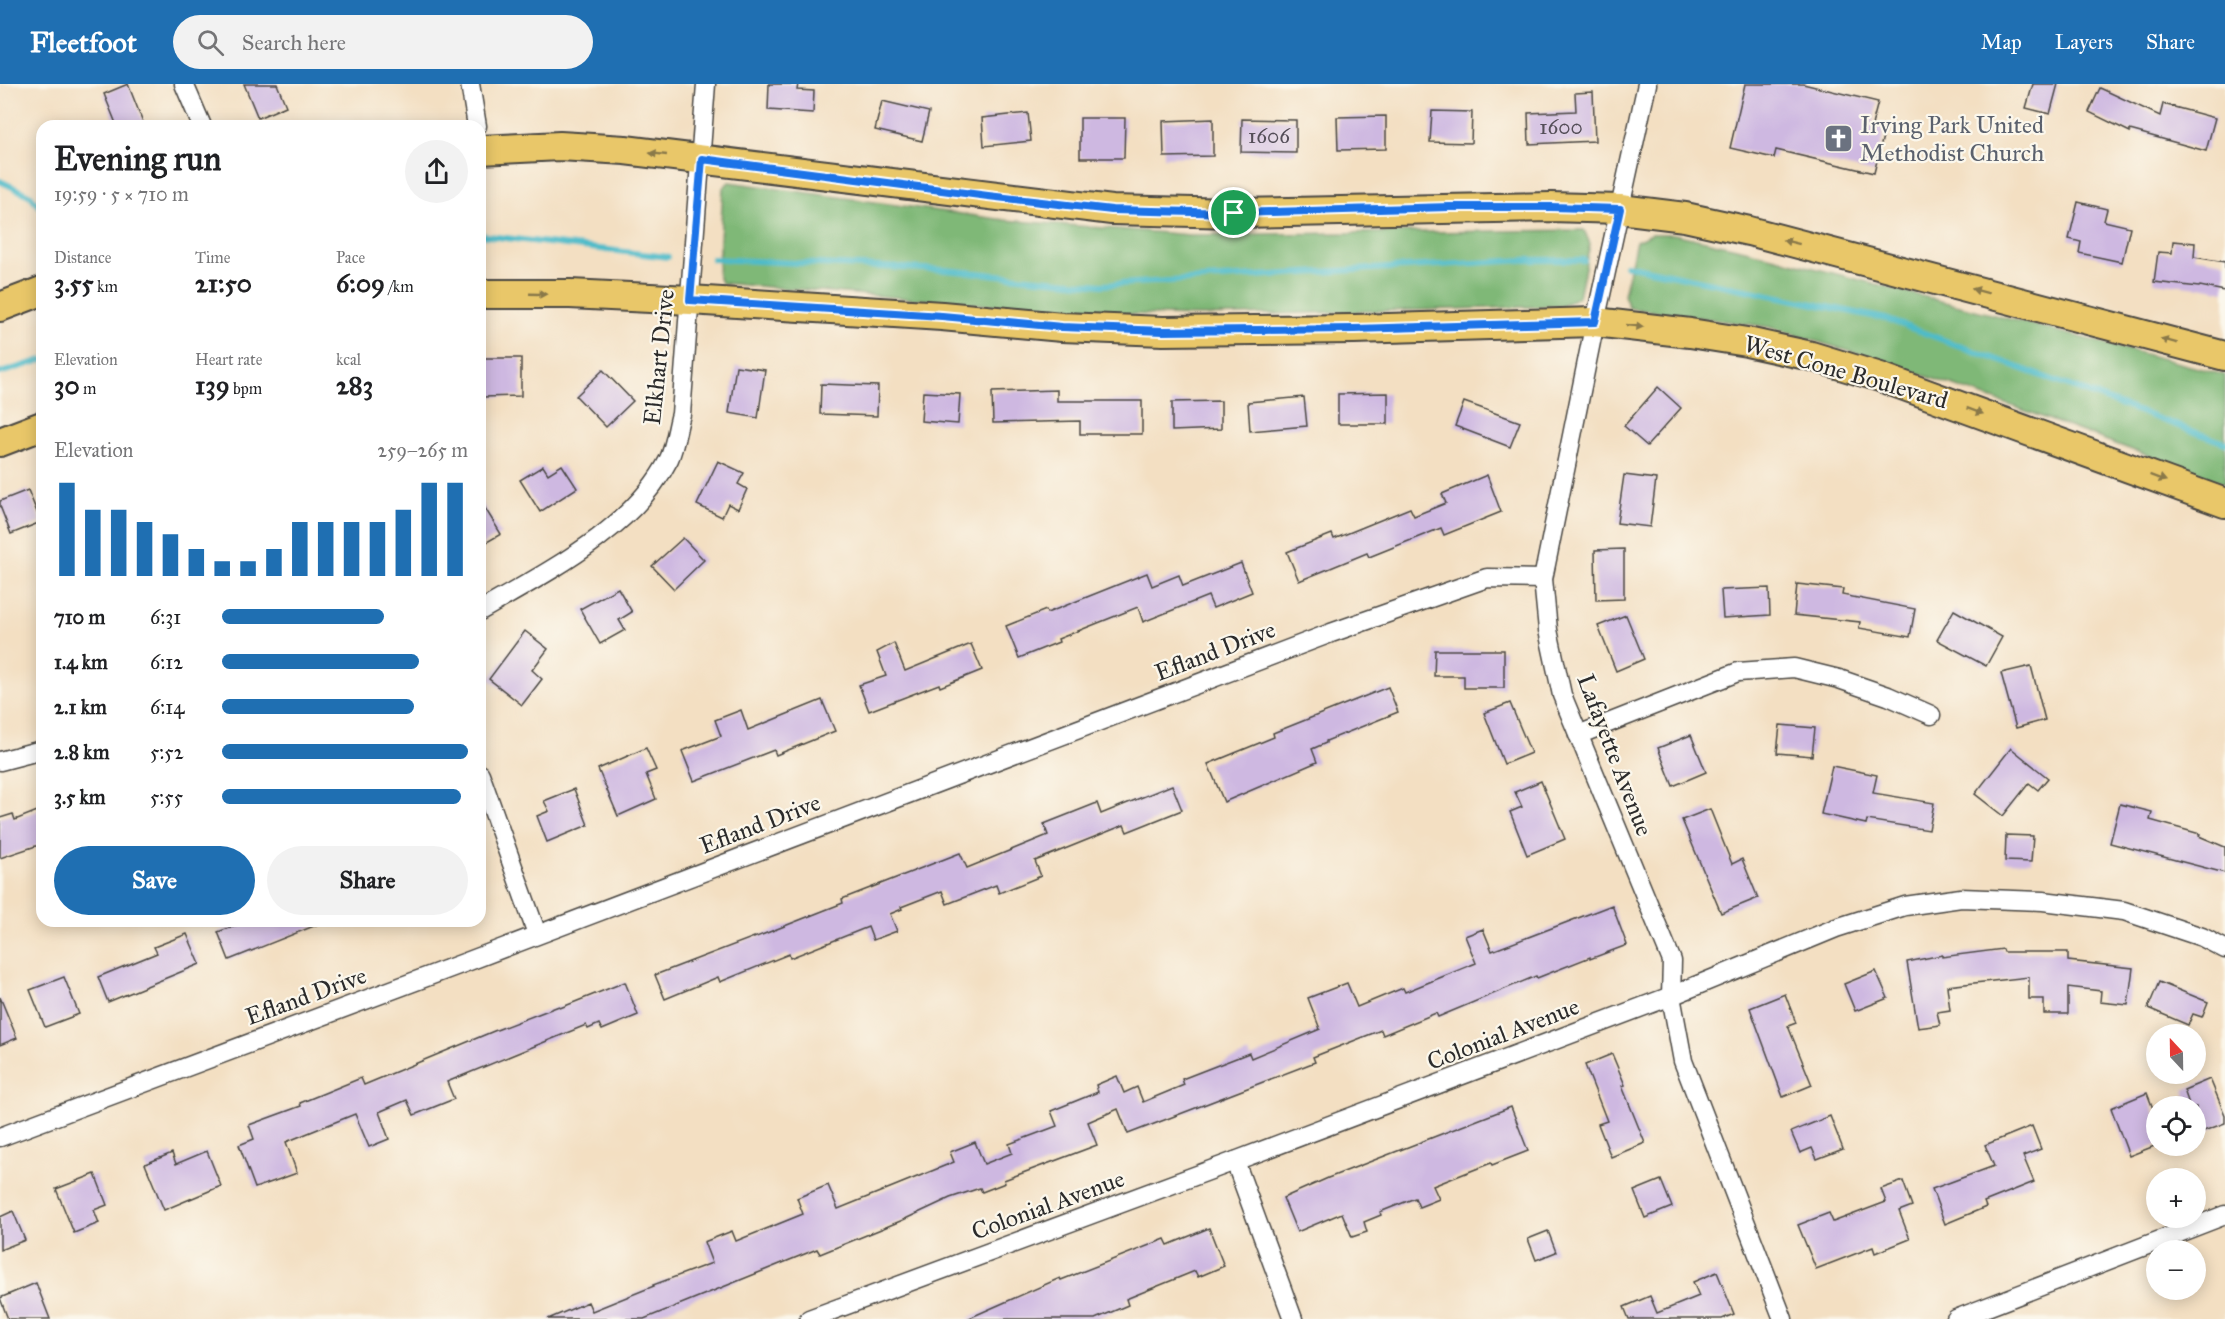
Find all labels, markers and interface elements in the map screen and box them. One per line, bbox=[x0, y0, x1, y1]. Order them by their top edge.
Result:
search box bbox=[173, 15, 593, 69]
text: Fleetfoot bbox=[30, 25, 137, 60]
icon: search bbox=[194, 26, 227, 59]
text: Search here bbox=[242, 29, 346, 56]
text: Map bbox=[1981, 29, 2022, 55]
text: Layers bbox=[2055, 29, 2113, 55]
text: Share bbox=[2146, 29, 2195, 55]
place label: Irving Park United Methodist Church bbox=[1860, 110, 2044, 168]
house number: 1600 bbox=[1539, 114, 1583, 140]
house number: 1606 bbox=[1248, 123, 1291, 149]
church icon: Irving Park United Methodist Church bbox=[1823, 123, 1855, 155]
text: Evening run bbox=[54, 139, 221, 179]
button: share bbox=[405, 140, 468, 203]
one-way arrow bbox=[649, 149, 668, 159]
text: 19:59 · 5 × 710 m bbox=[54, 182, 189, 206]
pin bbox=[1208, 187, 1259, 238]
icon: arrive bbox=[1217, 196, 1250, 229]
one-way arrow bbox=[1782, 237, 1800, 246]
text: Distance bbox=[54, 248, 111, 267]
text: Time bbox=[195, 248, 230, 267]
text: Pace bbox=[336, 248, 365, 267]
text: 3.55 bbox=[54, 267, 94, 299]
text: 21:50 bbox=[195, 267, 252, 299]
text: 6:09 bbox=[336, 267, 385, 299]
text: km bbox=[94, 277, 118, 296]
text: /km bbox=[385, 277, 414, 296]
one-way arrow bbox=[1971, 286, 1989, 295]
street label: Elkhart Drive bbox=[637, 288, 681, 426]
one-way arrow bbox=[529, 289, 548, 298]
one-way arrow bbox=[1625, 321, 1644, 331]
street label: West Cone Boulevard bbox=[1741, 329, 1951, 415]
one-way arrow bbox=[2159, 336, 2177, 345]
text: Elevation bbox=[54, 350, 118, 369]
text: Heart rate bbox=[195, 350, 262, 369]
text: kcal bbox=[336, 350, 361, 369]
text: 30 bbox=[54, 369, 80, 401]
text: 139 bbox=[195, 369, 230, 401]
text: 283 bbox=[336, 369, 373, 401]
text: m bbox=[80, 379, 96, 398]
text: bpm bbox=[230, 379, 262, 398]
one-way arrow bbox=[1967, 406, 1985, 416]
text: Elevation bbox=[54, 438, 133, 462]
text: 259–265 m bbox=[377, 438, 468, 462]
one-way arrow bbox=[2150, 474, 2168, 484]
text: 710 m bbox=[54, 605, 105, 629]
text: 6:31 bbox=[150, 605, 181, 629]
street label: Efland Drive bbox=[1151, 614, 1279, 688]
text: 1.4 km bbox=[54, 650, 108, 674]
text: 6:12 bbox=[150, 650, 183, 674]
street label: Lafayette Avenue bbox=[1570, 670, 1660, 840]
text: 2.1 km bbox=[54, 695, 107, 719]
text: 6:14 bbox=[150, 695, 184, 719]
text: 2.8 km bbox=[54, 740, 109, 764]
text: 5:52 bbox=[150, 740, 184, 764]
text: 3.5 km bbox=[54, 785, 106, 809]
text: 5:55 bbox=[150, 785, 183, 809]
street label: Efland Drive bbox=[696, 787, 824, 861]
button: Save bbox=[54, 846, 255, 915]
button: Share bbox=[267, 846, 468, 915]
street label: Efland Drive bbox=[241, 960, 371, 1032]
street label: Colonial Avenue bbox=[1423, 991, 1583, 1077]
north arrow bbox=[2146, 1024, 2206, 1084]
map controls bbox=[2146, 1024, 2206, 1300]
button: locate bbox=[2146, 1096, 2206, 1156]
street label: Colonial Avenue bbox=[967, 1163, 1129, 1247]
button: + bbox=[2146, 1168, 2206, 1228]
button: − bbox=[2146, 1240, 2206, 1300]

